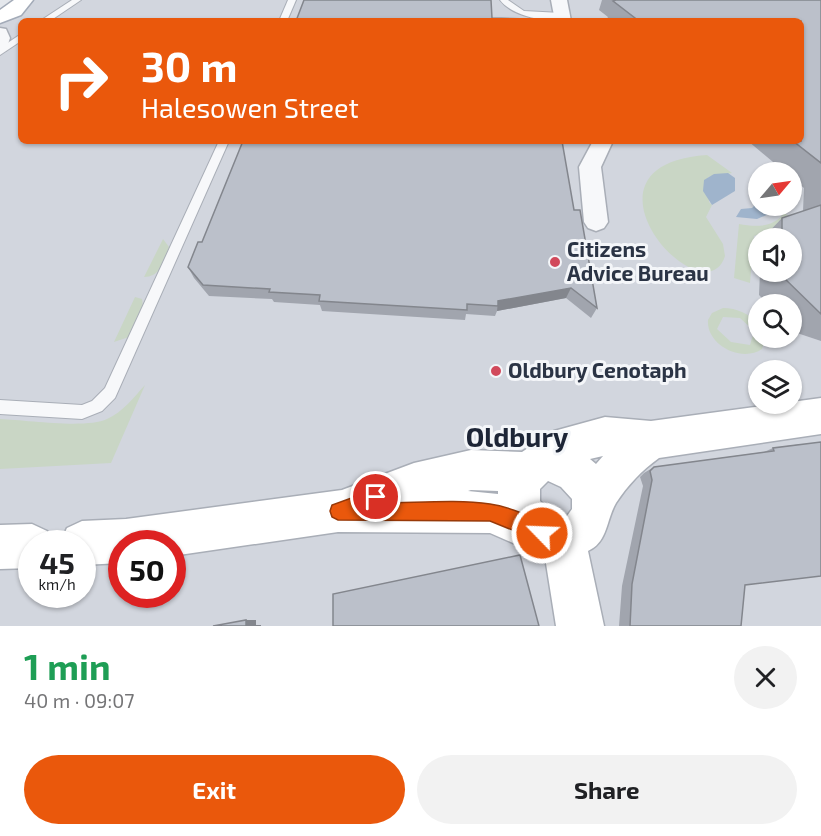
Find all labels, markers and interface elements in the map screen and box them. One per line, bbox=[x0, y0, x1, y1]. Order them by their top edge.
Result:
text: 30 m bbox=[141, 40, 237, 90]
icon: right bbox=[42, 42, 120, 120]
text: Halesowen Street bbox=[141, 91, 359, 123]
north arrow bbox=[748, 162, 802, 216]
map controls bbox=[748, 162, 802, 414]
button: sound bbox=[748, 228, 802, 282]
place label: Citizens Advice Bureau bbox=[567, 236, 709, 285]
marker: Citizens Advice Bureau bbox=[548, 255, 562, 269]
button: search bbox=[748, 294, 802, 348]
place label: Oldbury Cenotaph bbox=[508, 357, 687, 383]
button: layers bbox=[748, 360, 802, 414]
marker: Oldbury Cenotaph bbox=[489, 364, 503, 378]
district label: Oldbury bbox=[466, 420, 569, 453]
pin bbox=[350, 471, 401, 522]
icon: arrive bbox=[359, 480, 392, 513]
position arrow bbox=[510, 501, 574, 565]
speed limit sign: 50 bbox=[108, 530, 186, 608]
text: 45 bbox=[39, 544, 75, 580]
text: km/h bbox=[38, 575, 76, 593]
text: 1 min bbox=[24, 644, 111, 687]
button: close bbox=[734, 646, 797, 709]
text: 40 m · 09:07 bbox=[24, 688, 135, 712]
button: Exit bbox=[24, 755, 405, 824]
button: Share bbox=[417, 755, 797, 824]

